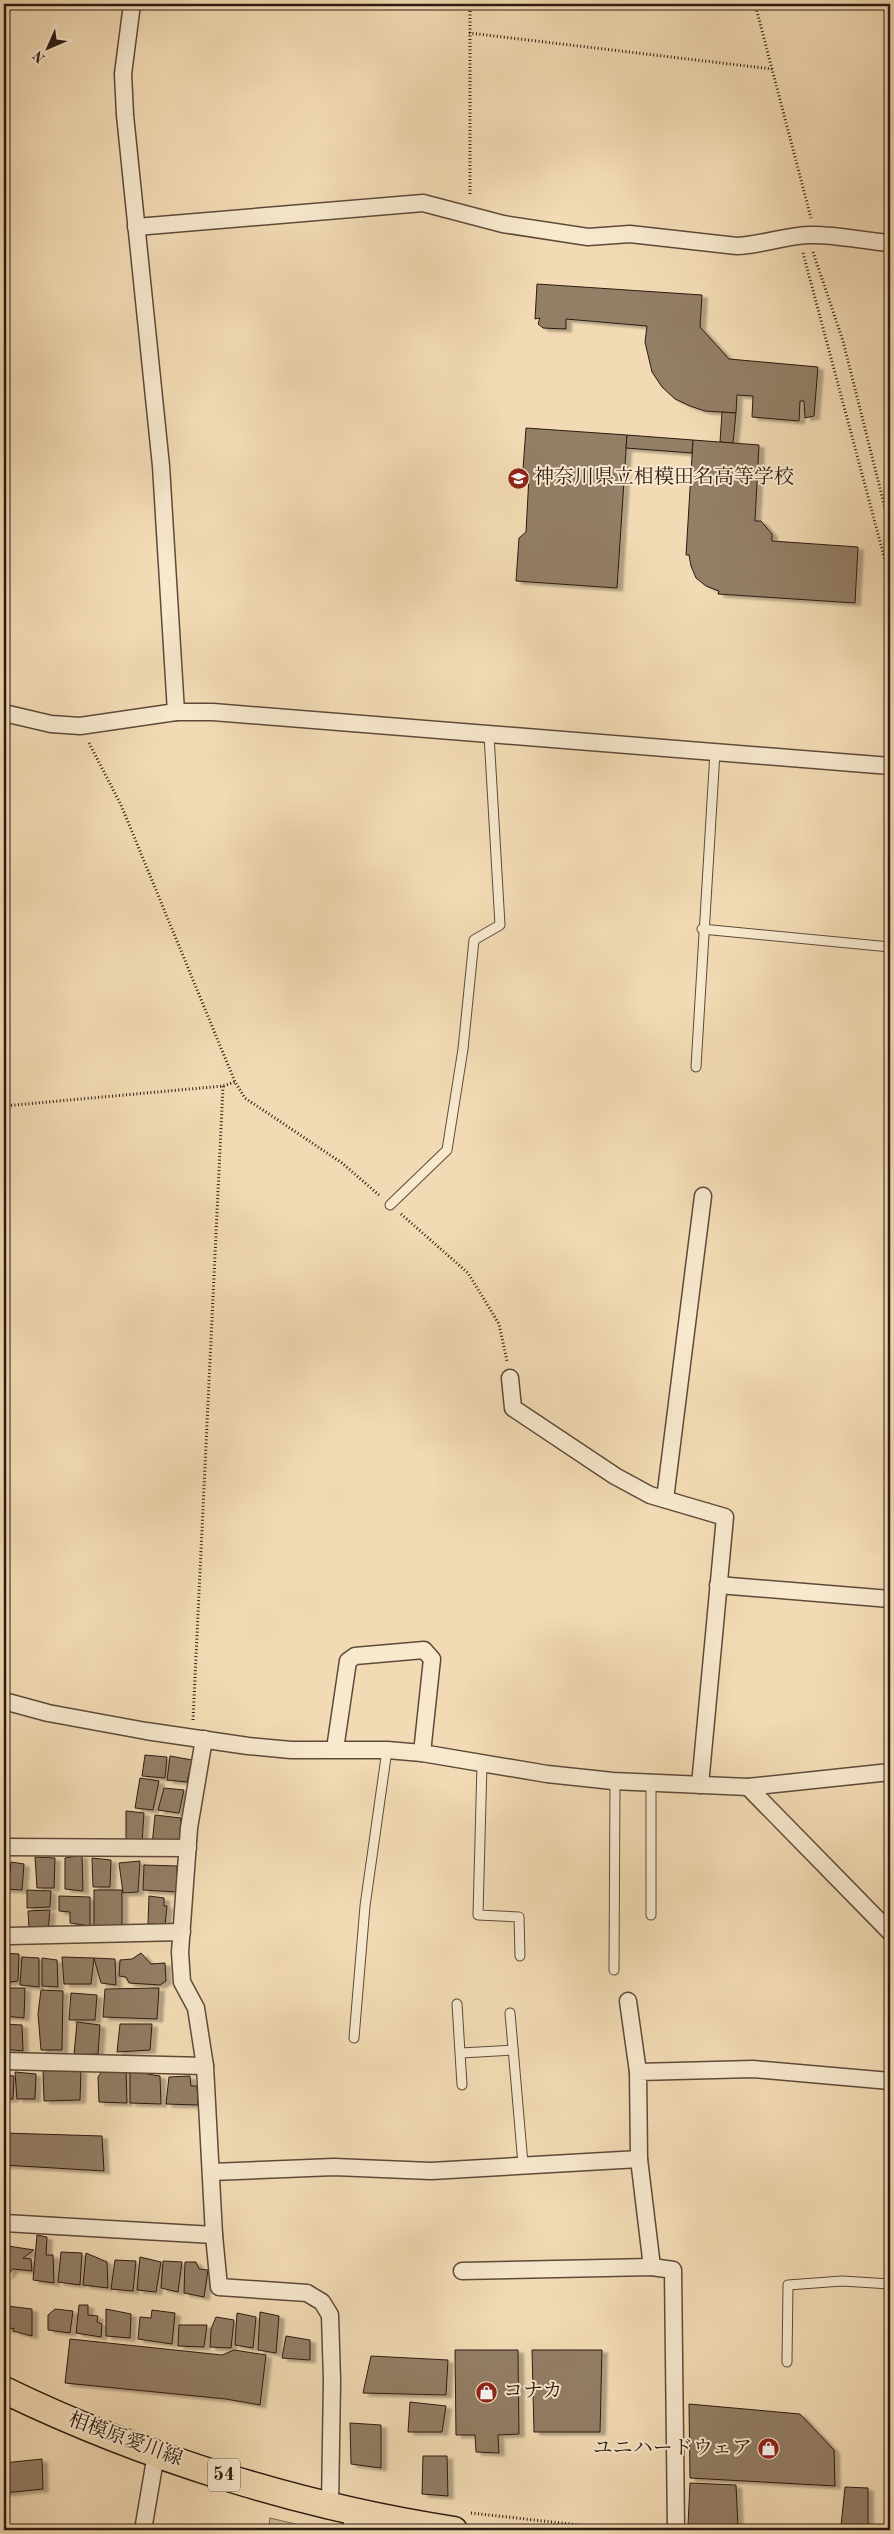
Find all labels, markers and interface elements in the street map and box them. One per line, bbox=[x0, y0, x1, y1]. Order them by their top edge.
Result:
north arrow bbox=[22, 22, 72, 72]
text: N bbox=[31, 48, 48, 65]
school or university icon: 神奈川県立相模田名高等学校 bbox=[506, 466, 530, 490]
place label: 神奈川県立相模田名高等学校 bbox=[534, 466, 794, 488]
shop icon: コナカ bbox=[475, 2380, 499, 2404]
place label: コナカ bbox=[503, 2381, 563, 2402]
street label: 相模原愛川線 bbox=[65, 2408, 185, 2470]
shop icon: ユニハードウェア bbox=[756, 2437, 780, 2461]
place label: ユニハードウェア bbox=[593, 2438, 752, 2459]
road number: 54 bbox=[208, 2458, 240, 2492]

